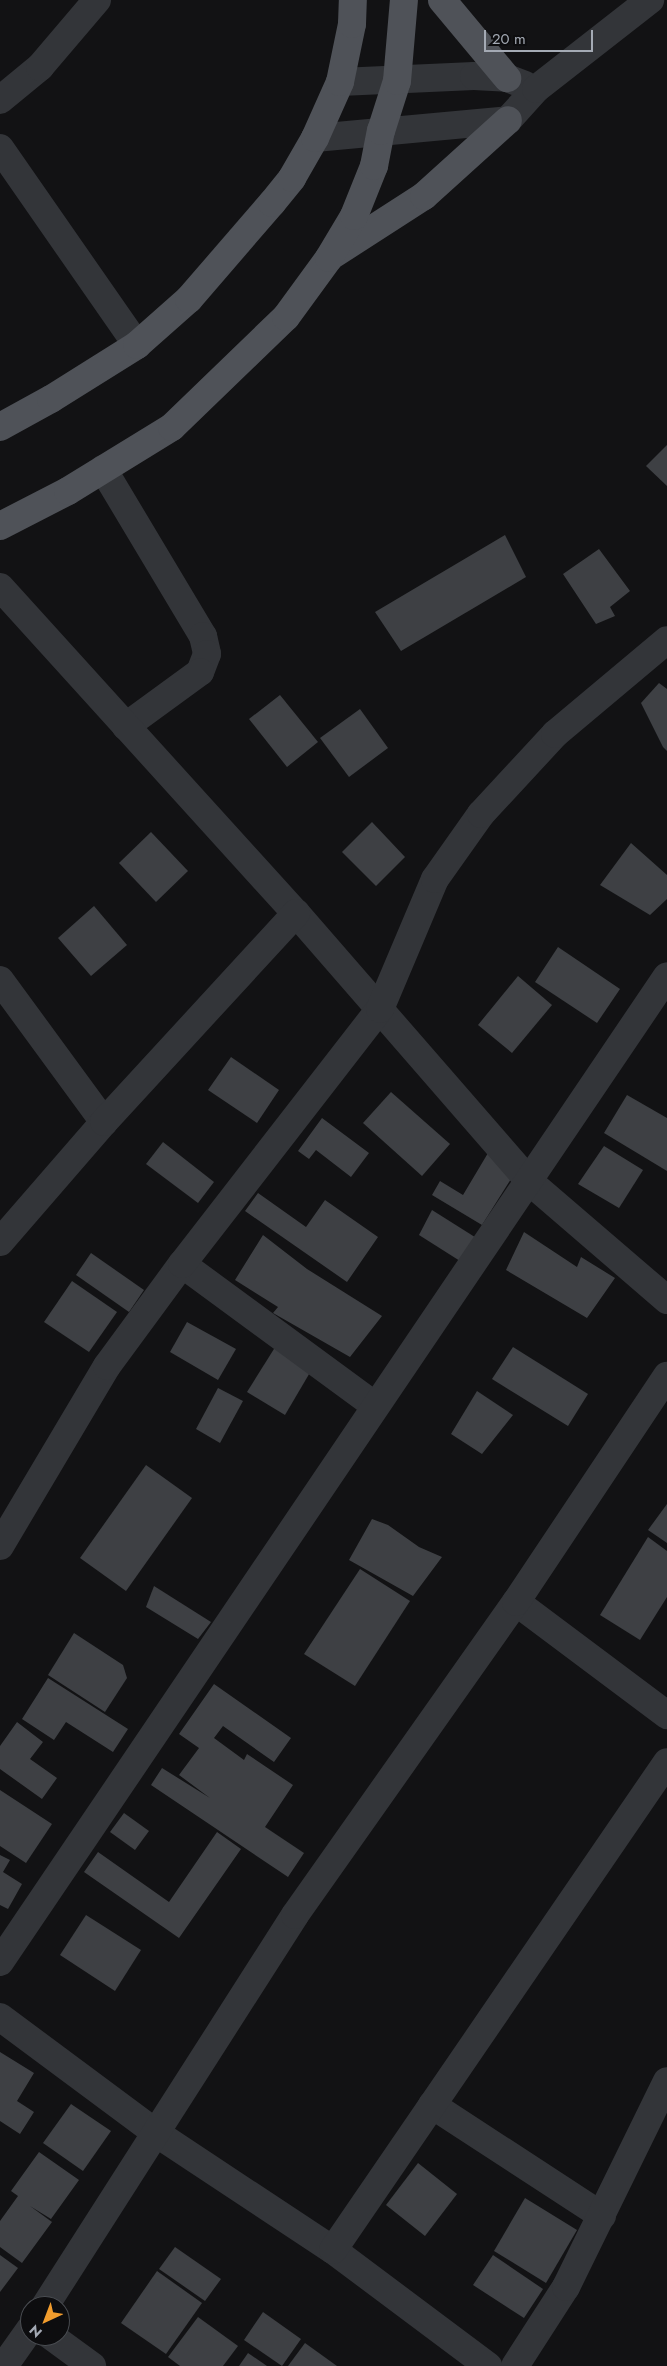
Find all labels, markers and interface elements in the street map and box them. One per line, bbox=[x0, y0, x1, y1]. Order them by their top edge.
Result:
scale bar bbox=[487, 20, 596, 52]
text: 20 m bbox=[492, 28, 526, 50]
north arrow bbox=[20, 2296, 70, 2346]
text: N bbox=[25, 2320, 46, 2342]

